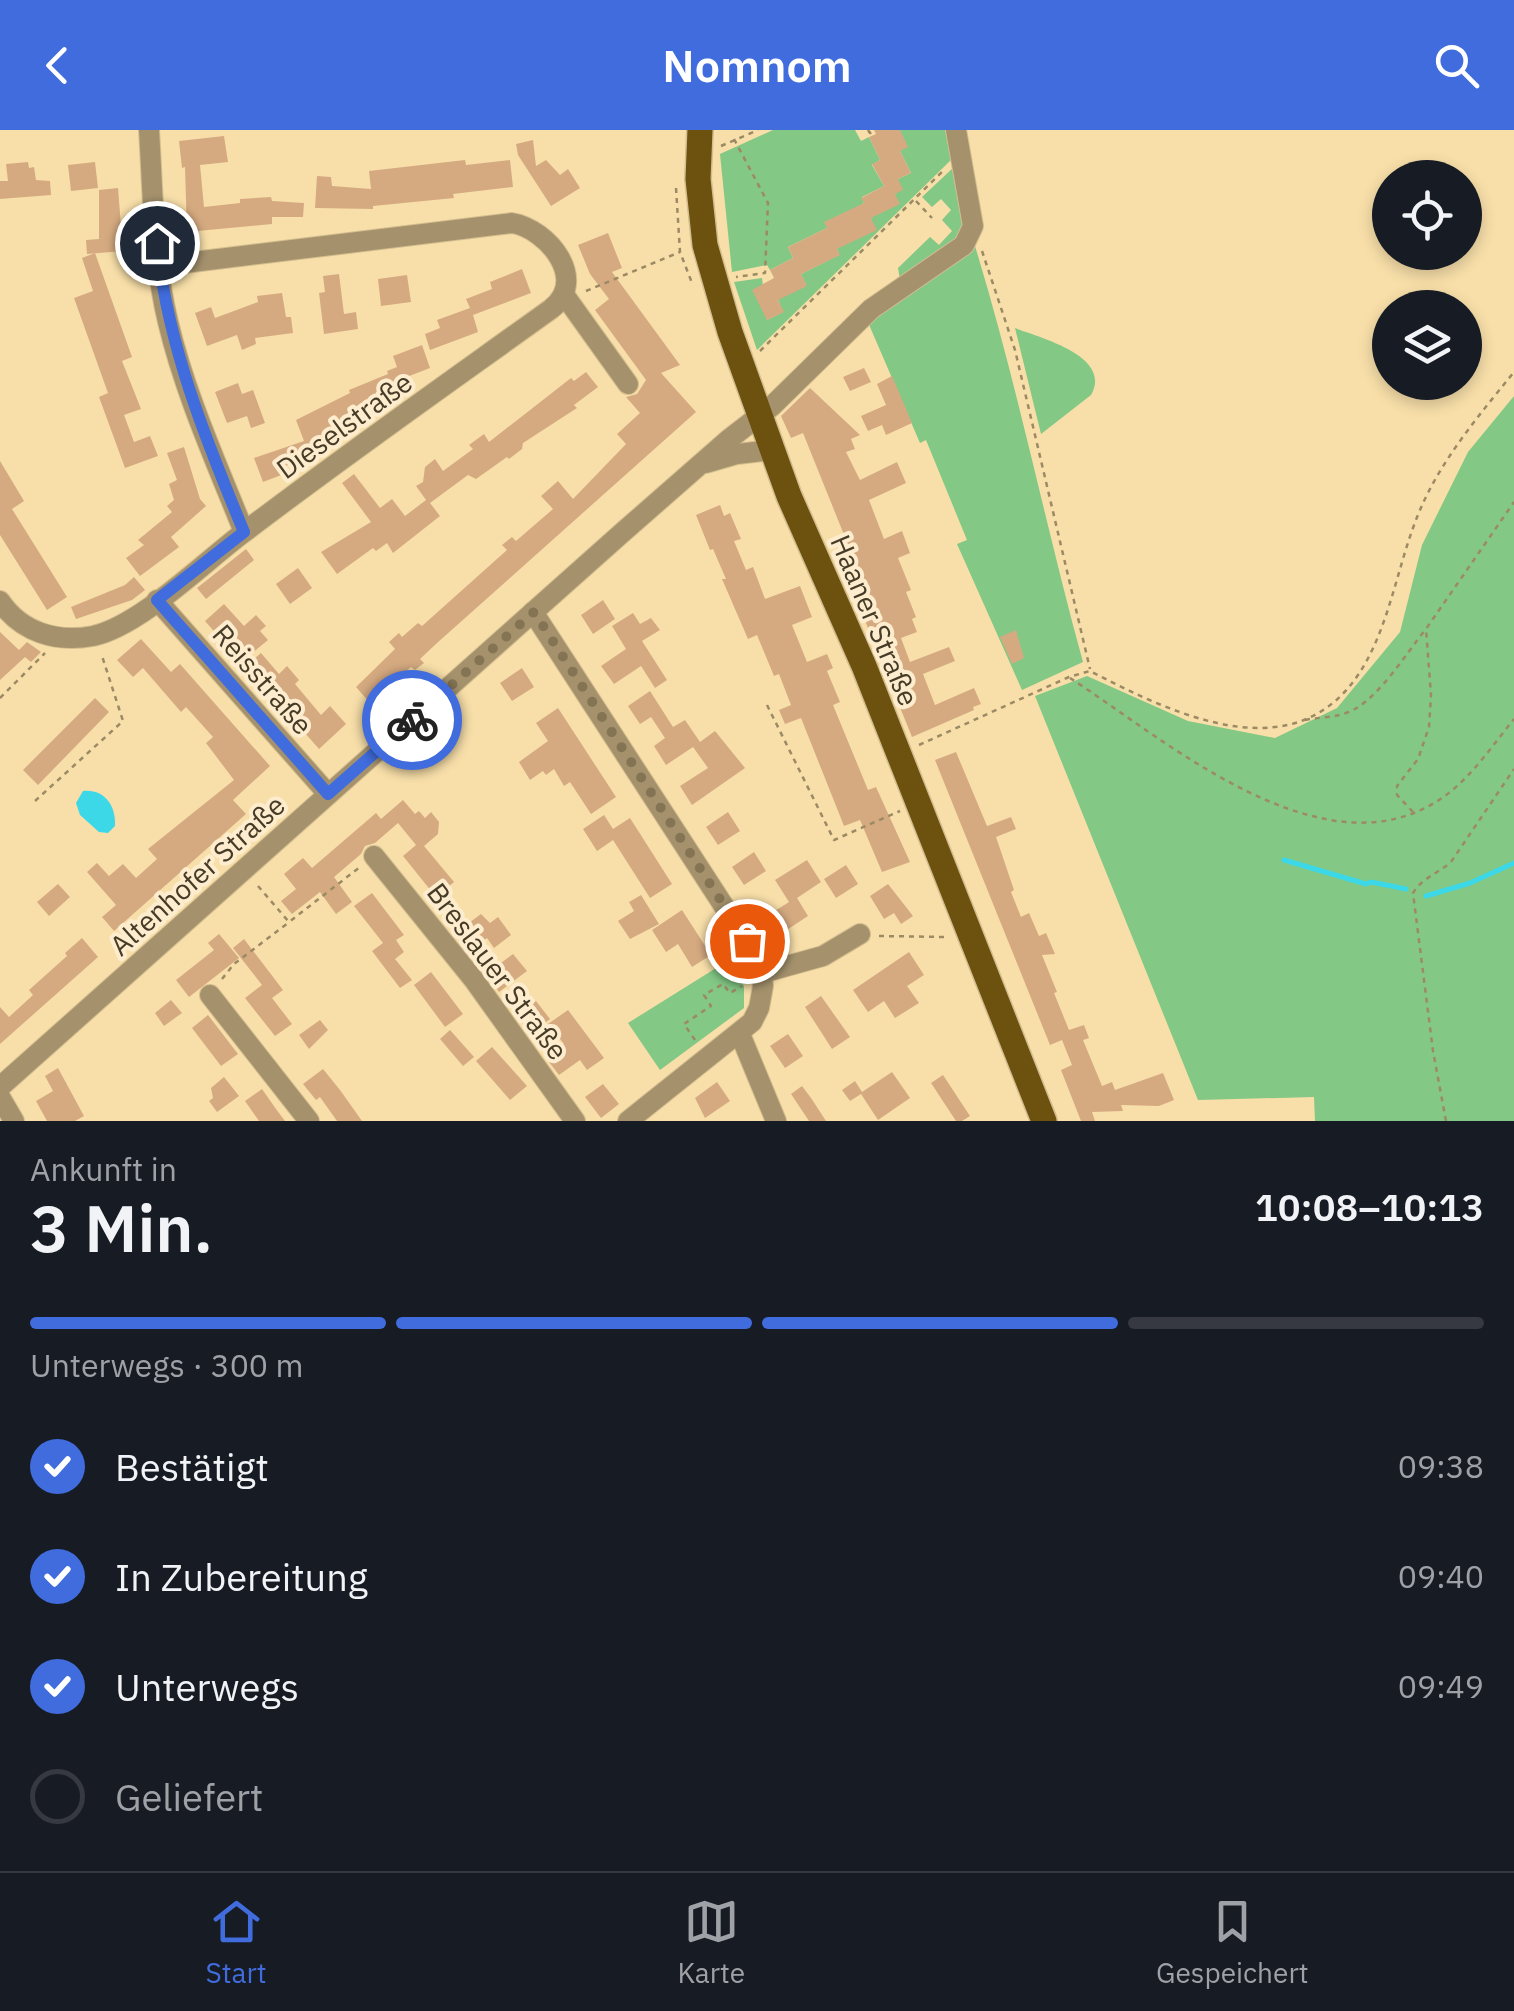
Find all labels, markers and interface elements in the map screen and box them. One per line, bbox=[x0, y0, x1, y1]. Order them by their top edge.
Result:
text: Nomnom bbox=[662, 36, 852, 94]
icon: back bbox=[30, 38, 85, 93]
icon: search bbox=[1429, 38, 1484, 93]
map controls bbox=[1372, 160, 1482, 400]
button: locate bbox=[1372, 160, 1482, 270]
pin bbox=[115, 201, 200, 286]
icon: home bbox=[130, 216, 185, 271]
button: layers bbox=[1372, 290, 1482, 400]
street label: Dieselstraße bbox=[269, 363, 419, 487]
street label: Haaner Straße bbox=[822, 529, 928, 711]
street label: Reisstraße bbox=[205, 616, 321, 742]
courier bbox=[362, 670, 462, 770]
icon: bike bbox=[385, 693, 440, 748]
street label: Altenhofer Straße bbox=[102, 786, 292, 964]
street label: Breslauer Straße bbox=[419, 875, 577, 1067]
pin bbox=[705, 899, 790, 984]
icon: bag bbox=[720, 914, 775, 969]
text: Ankunft in bbox=[30, 1148, 177, 1190]
text: 10:08–10:13 bbox=[1255, 1182, 1484, 1231]
text: 3 Min. bbox=[30, 1185, 213, 1270]
text: Unterwegs · 300 m bbox=[30, 1344, 304, 1386]
icon: check bbox=[30, 1439, 85, 1494]
text: Bestätigt bbox=[115, 1442, 269, 1491]
text: 09:38 bbox=[1398, 1445, 1484, 1487]
icon: check bbox=[30, 1549, 85, 1604]
text: In Zubereitung bbox=[115, 1552, 368, 1601]
text: 09:40 bbox=[1398, 1555, 1484, 1597]
icon: check bbox=[30, 1659, 85, 1714]
text: Unterwegs bbox=[115, 1662, 299, 1711]
text: 09:49 bbox=[1398, 1665, 1484, 1707]
text: Geliefert bbox=[115, 1772, 263, 1821]
tab: Start bbox=[205, 1894, 267, 1991]
tab: Karte bbox=[677, 1894, 745, 1991]
tab: Gespeichert bbox=[1156, 1894, 1309, 1991]

